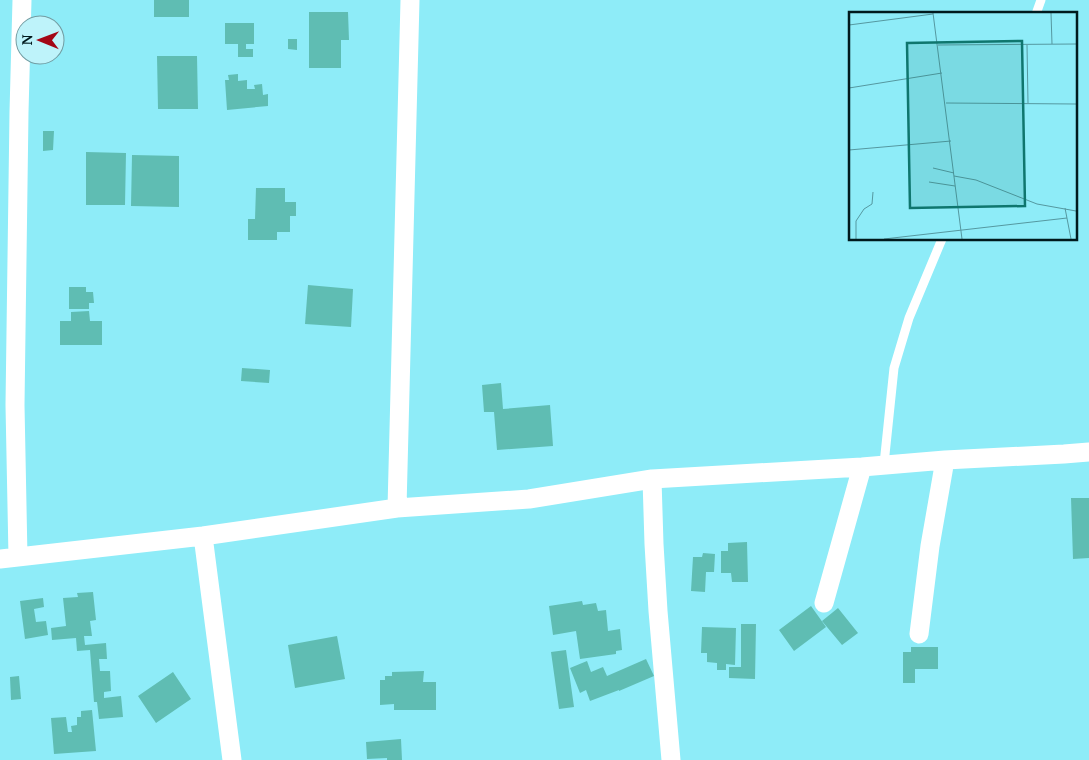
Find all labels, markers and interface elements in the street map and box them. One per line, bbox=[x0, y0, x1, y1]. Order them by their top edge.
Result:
inset map bbox=[849, 12, 1076, 240]
north arrow bbox=[15, 15, 65, 65]
text: N bbox=[17, 34, 36, 45]

